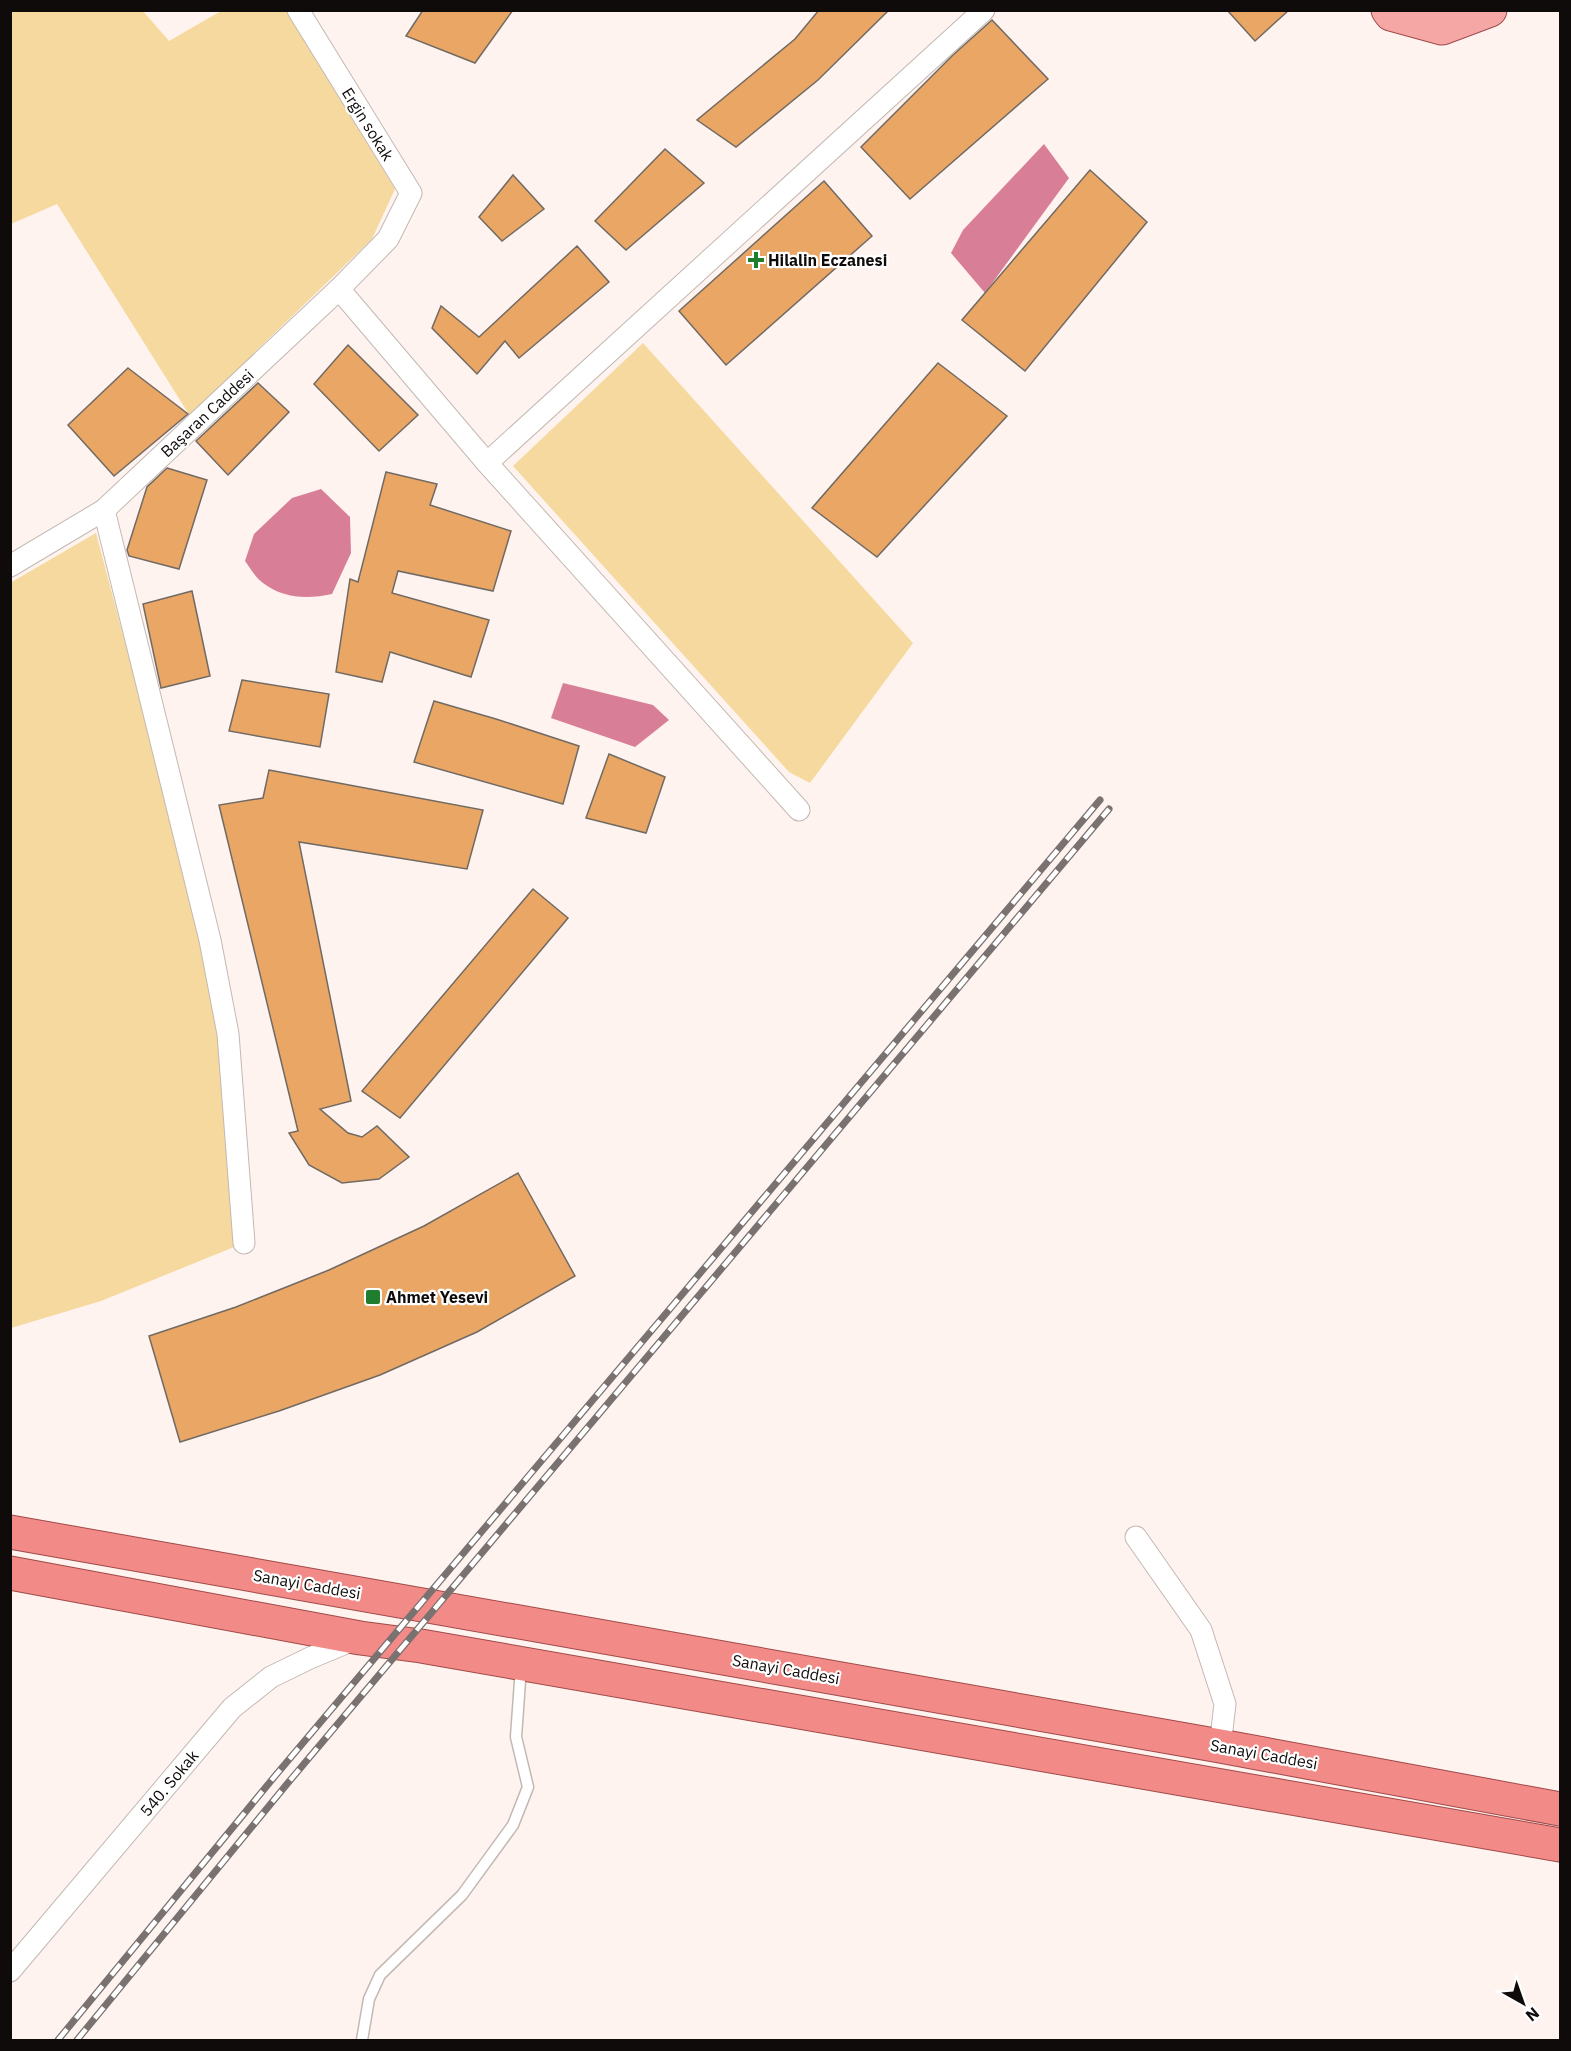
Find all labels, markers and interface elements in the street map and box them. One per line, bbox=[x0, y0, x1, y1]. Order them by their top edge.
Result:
street label: Ergin sokak bbox=[338, 84, 399, 165]
place label: Hilalin Eczanesi bbox=[768, 250, 887, 270]
marker: Hilalin Eczanesi bbox=[749, 253, 763, 267]
street label: Başaran Caddesi bbox=[156, 365, 258, 461]
place label: Ahmet Yesevi bbox=[386, 1287, 488, 1307]
marker: Ahmet Yesevi bbox=[364, 1288, 382, 1306]
street label: Sanayi Caddesi bbox=[252, 1565, 362, 1603]
street label: Sanayi Caddesi bbox=[731, 1650, 841, 1688]
street label: Sanayi Caddesi bbox=[1209, 1735, 1319, 1773]
street label: 540. Sokak bbox=[135, 1745, 203, 1820]
north arrow bbox=[1493, 1973, 1553, 2033]
text: N bbox=[1522, 2003, 1544, 2026]

